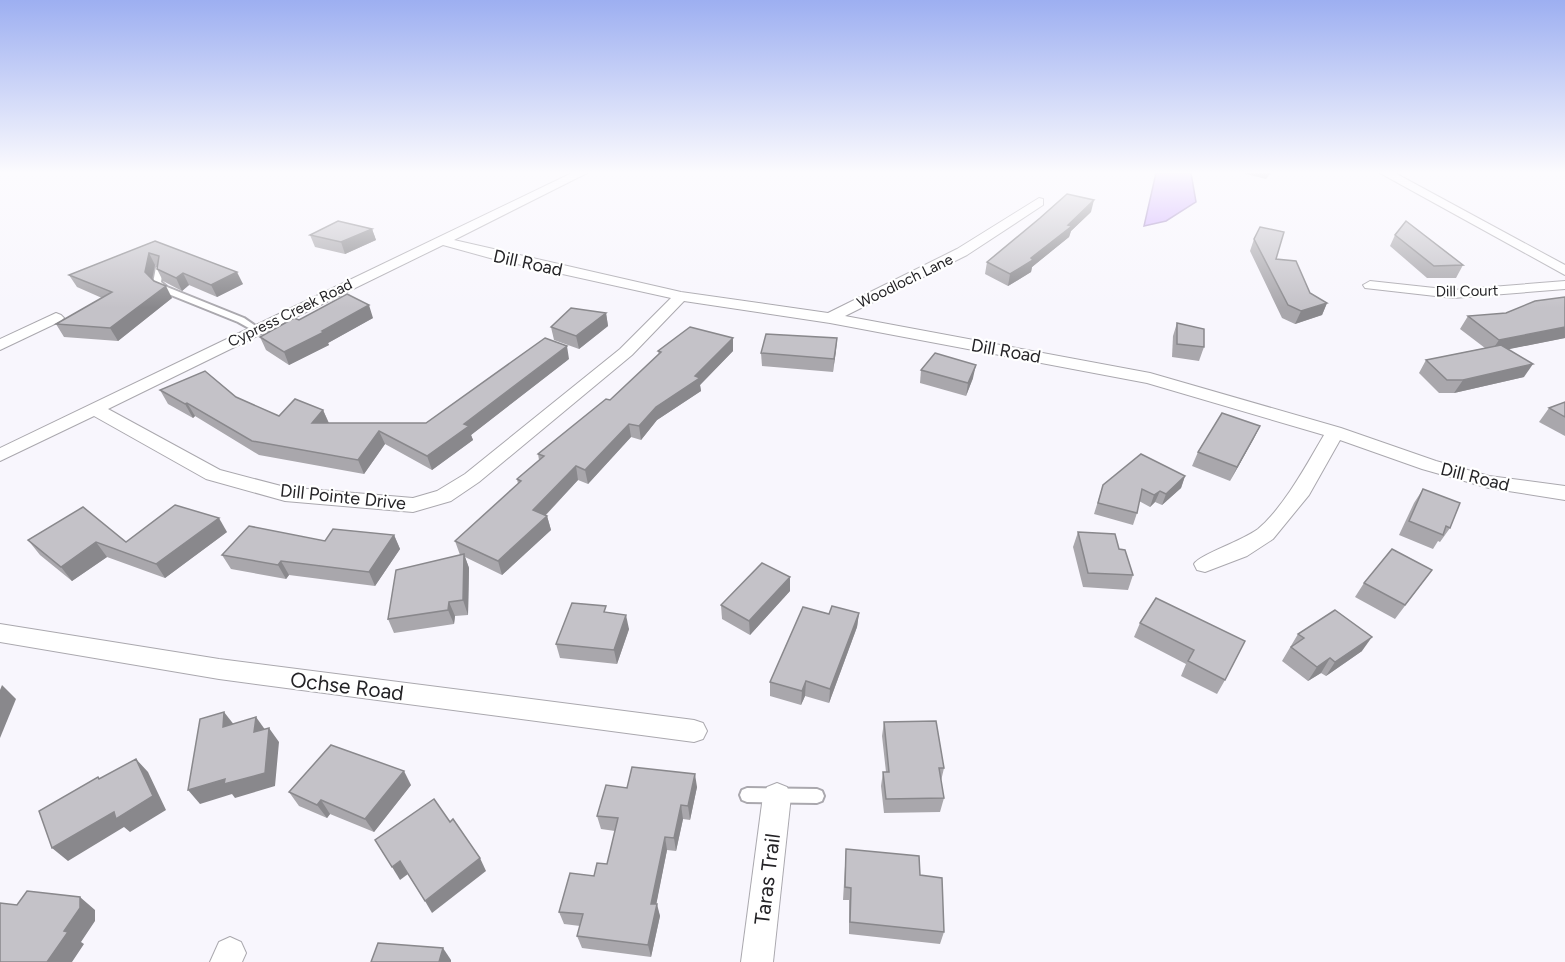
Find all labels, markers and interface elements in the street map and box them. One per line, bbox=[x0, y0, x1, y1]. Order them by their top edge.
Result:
street label: Dill Road bbox=[491, 245, 565, 281]
street label: Woodloch Lane bbox=[854, 250, 956, 312]
street label: Cypress Creek Road bbox=[225, 275, 355, 351]
street label: Dill Court bbox=[1435, 281, 1499, 301]
street label: Dill Road bbox=[969, 334, 1043, 368]
street label: Dill Road bbox=[1438, 458, 1512, 496]
street label: Dill Pointe Drive bbox=[279, 479, 407, 515]
street label: Ochse Road bbox=[289, 667, 405, 705]
street label: Taras Trail bbox=[749, 832, 785, 926]

